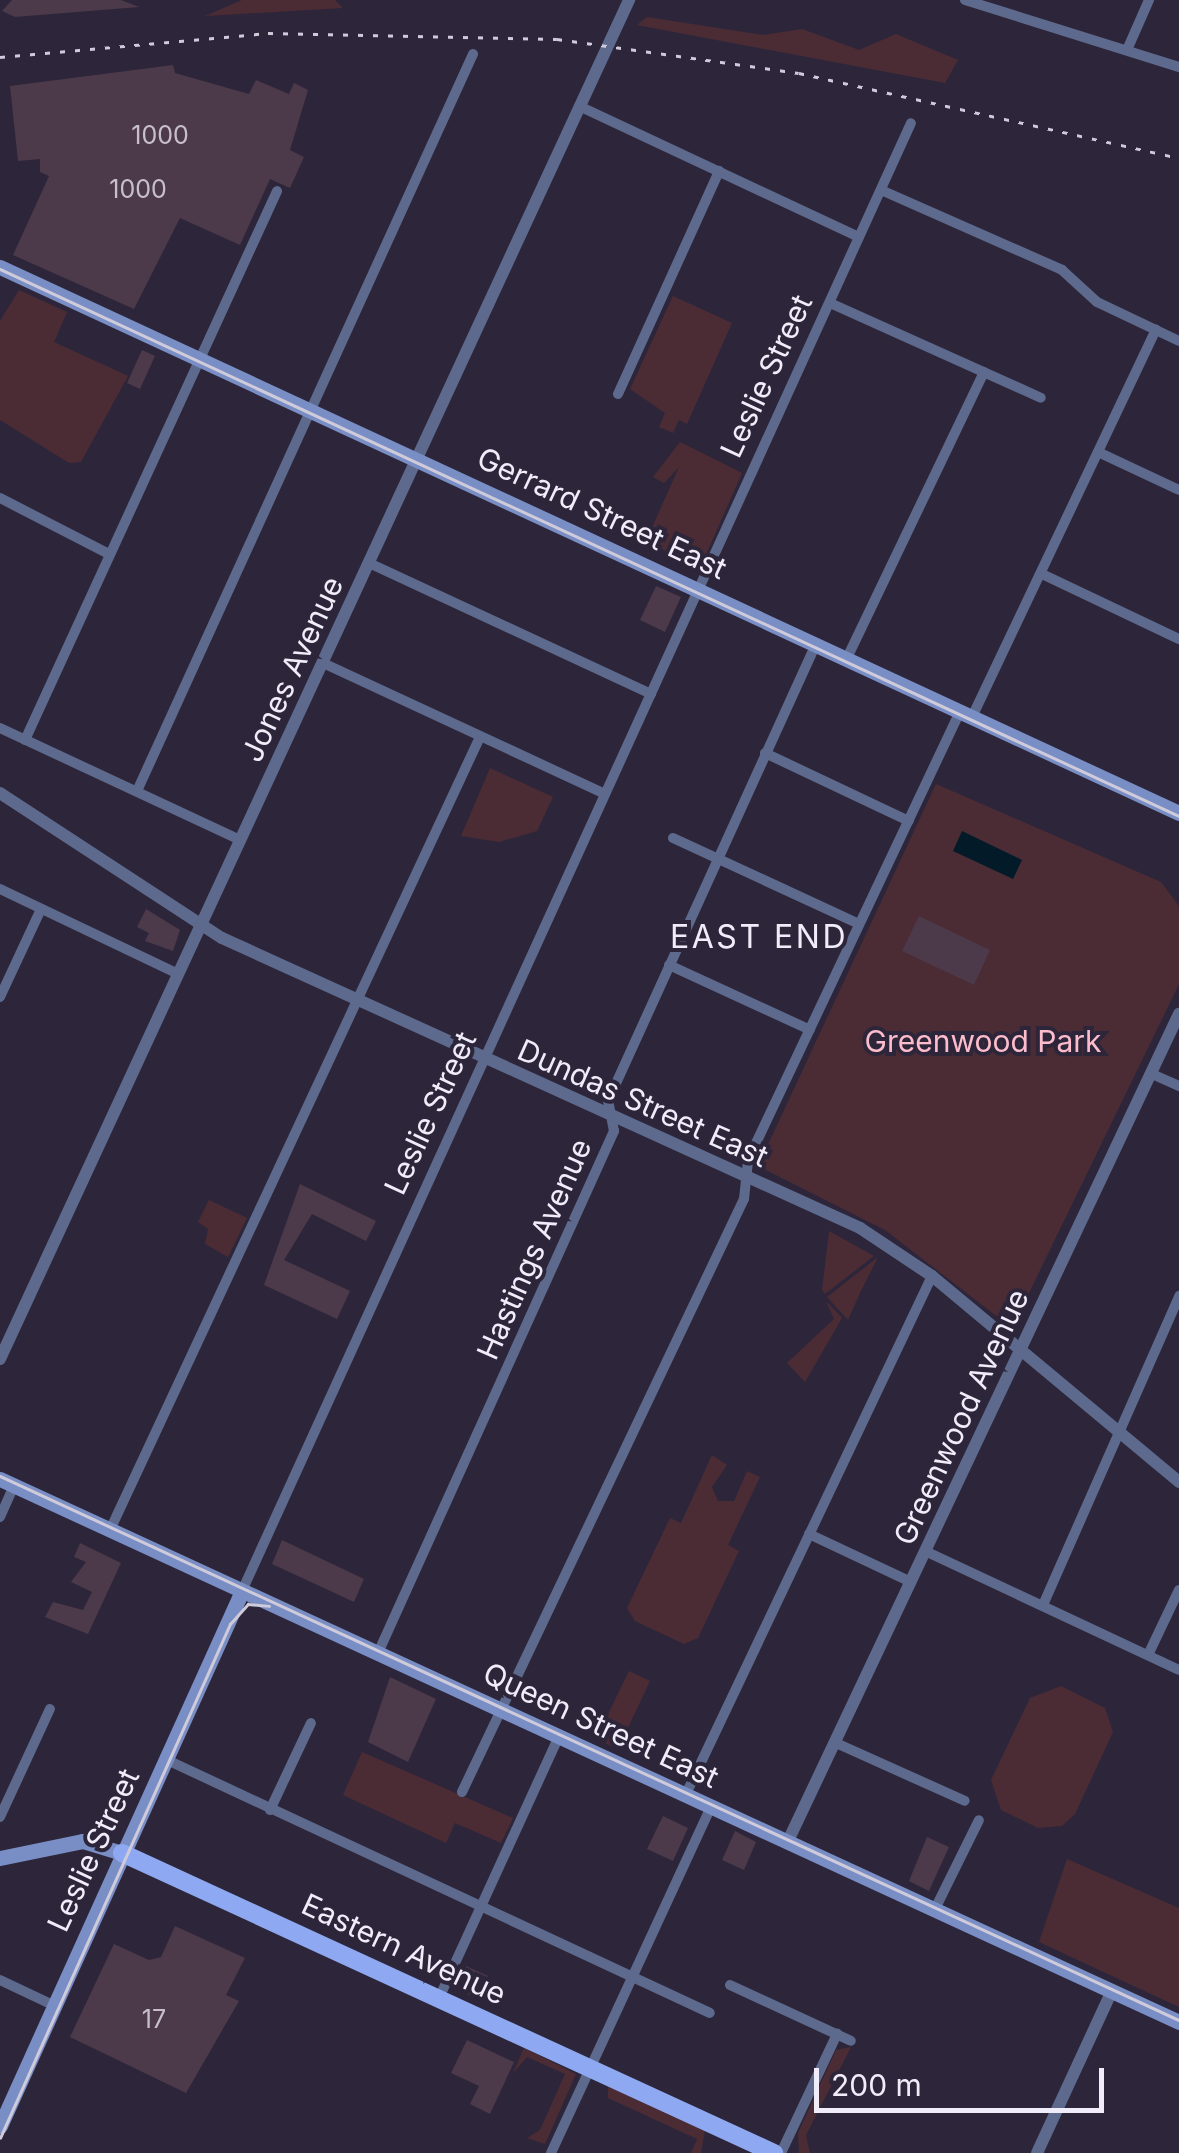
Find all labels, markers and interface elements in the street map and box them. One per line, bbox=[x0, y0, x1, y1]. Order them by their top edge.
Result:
house number: 1000 bbox=[131, 120, 189, 150]
house number: 1000 bbox=[109, 174, 167, 204]
street label: Leslie Street bbox=[713, 289, 819, 463]
street label: Gerrard Street East bbox=[472, 439, 732, 587]
street label: Jones Avenue bbox=[233, 571, 351, 767]
district label: EAST END bbox=[670, 918, 848, 956]
park label: Greenwood Park bbox=[865, 1023, 1101, 1059]
street label: Leslie Street bbox=[377, 1026, 483, 1200]
street label: Dundas Street East bbox=[512, 1032, 774, 1174]
street label: Hastings Avenue bbox=[469, 1133, 599, 1365]
street label: Greenwood Avenue bbox=[886, 1283, 1036, 1551]
street label: Queen Street East bbox=[478, 1655, 724, 1795]
street label: Leslie Street bbox=[40, 1763, 146, 1937]
street label: Eastern Avenue bbox=[296, 1886, 512, 2012]
house number: 17 bbox=[142, 2004, 166, 2034]
scale bar bbox=[819, 2048, 1109, 2110]
text: 200 m bbox=[831, 2067, 922, 2103]

